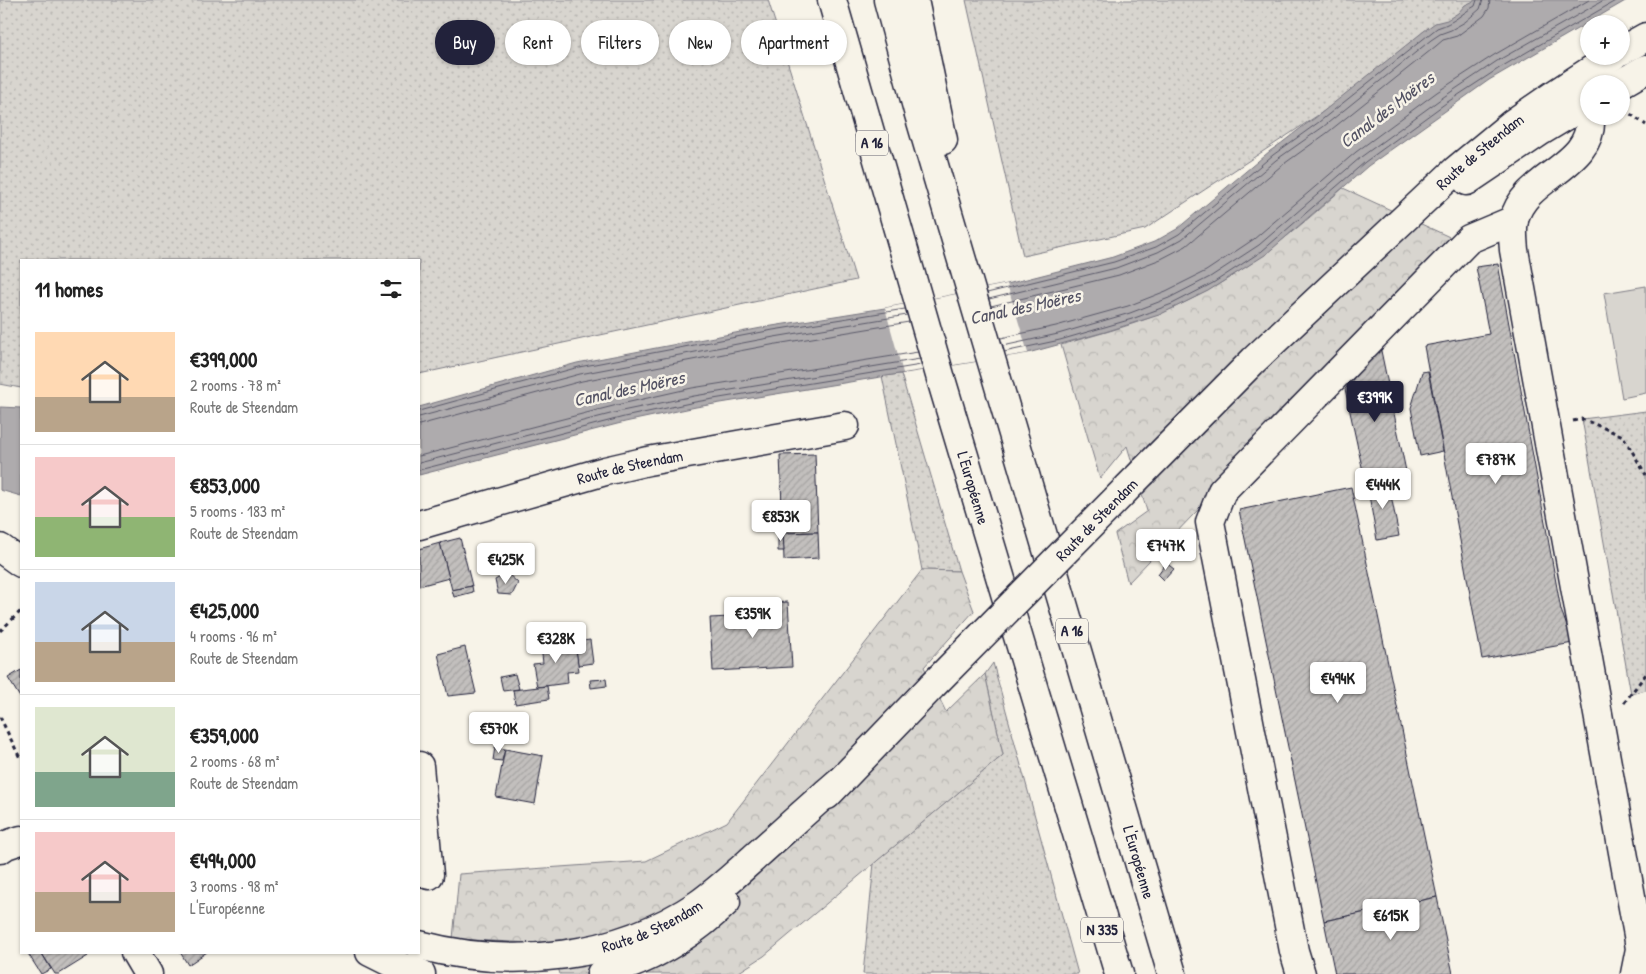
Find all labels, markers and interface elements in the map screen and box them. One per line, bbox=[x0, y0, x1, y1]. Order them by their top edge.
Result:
map controls bbox=[1580, 15, 1630, 125]
button: + bbox=[1580, 15, 1630, 65]
chip: Buy bbox=[435, 20, 495, 65]
chip: Rent bbox=[505, 20, 571, 65]
chip: Filters bbox=[581, 20, 659, 65]
chip: New bbox=[669, 20, 731, 65]
chip: Apartment bbox=[741, 20, 847, 65]
water label: Canal des Moëres bbox=[1334, 65, 1441, 153]
button: − bbox=[1580, 75, 1630, 125]
street label: Route de Steendam bbox=[1431, 108, 1528, 195]
road number: A 16 bbox=[856, 130, 888, 156]
text: 11 homes bbox=[35, 275, 103, 304]
icon: filters bbox=[377, 275, 405, 303]
water label: Canal des Moëres bbox=[967, 282, 1085, 330]
text: €399,000 bbox=[190, 345, 257, 374]
icon: home bbox=[75, 352, 135, 412]
water label: Canal des Moëres bbox=[571, 364, 689, 412]
text: 2 rooms · 78 m² bbox=[190, 374, 281, 396]
pin: €399K bbox=[1340, 380, 1410, 423]
text: €399K bbox=[1358, 386, 1392, 408]
text: Route de Steendam bbox=[190, 396, 298, 418]
pin: €787K bbox=[1461, 442, 1531, 485]
street label: Route de Steendam bbox=[574, 444, 685, 490]
text: €787K bbox=[1477, 448, 1515, 470]
street label: L'Européenne bbox=[952, 449, 995, 528]
pin: €444K bbox=[1348, 468, 1418, 510]
text: €853,000 bbox=[190, 471, 260, 500]
street label: Route de Steendam bbox=[1050, 473, 1142, 566]
text: €444K bbox=[1366, 473, 1400, 495]
icon: home bbox=[75, 477, 135, 537]
text: 5 rooms · 183 m² bbox=[190, 500, 285, 522]
pin: €853K bbox=[746, 500, 816, 542]
text: €853K bbox=[763, 505, 799, 527]
text: Route de Steendam bbox=[190, 522, 298, 544]
pin: €747K bbox=[1131, 528, 1201, 571]
text: €747K bbox=[1147, 534, 1185, 556]
pin: €425K bbox=[471, 542, 541, 585]
text: €425K bbox=[488, 548, 524, 570]
text: €425,000 bbox=[190, 596, 259, 625]
pin: €359K bbox=[718, 596, 788, 639]
icon: home bbox=[75, 602, 135, 662]
text: €359K bbox=[735, 602, 771, 624]
road number: A 16 bbox=[1056, 618, 1088, 644]
pin: €328K bbox=[521, 622, 591, 664]
text: 4 rooms · 96 m² bbox=[190, 625, 277, 647]
text: €328K bbox=[537, 627, 575, 649]
text: Route de Steendam bbox=[190, 647, 298, 669]
pin: €494K bbox=[1303, 662, 1373, 704]
text: €494K bbox=[1321, 667, 1355, 689]
pin: €570K bbox=[464, 712, 534, 754]
text: €570K bbox=[480, 717, 518, 739]
text: €359,000 bbox=[190, 721, 259, 750]
icon: home bbox=[75, 727, 135, 787]
text: 2 rooms · 68 m² bbox=[190, 750, 279, 772]
text: Route de Steendam bbox=[190, 772, 298, 794]
street label: L'Européenne bbox=[1118, 823, 1160, 902]
text: €494,000 bbox=[190, 846, 256, 875]
icon: home bbox=[75, 852, 135, 912]
text: 3 rooms · 98 m² bbox=[190, 875, 279, 897]
street label: Route de Steendam bbox=[599, 894, 706, 958]
text: L'Européenne bbox=[190, 897, 265, 919]
pin: €615K bbox=[1356, 898, 1426, 941]
text: €615K bbox=[1373, 904, 1409, 926]
road number: N 335 bbox=[1081, 918, 1123, 942]

